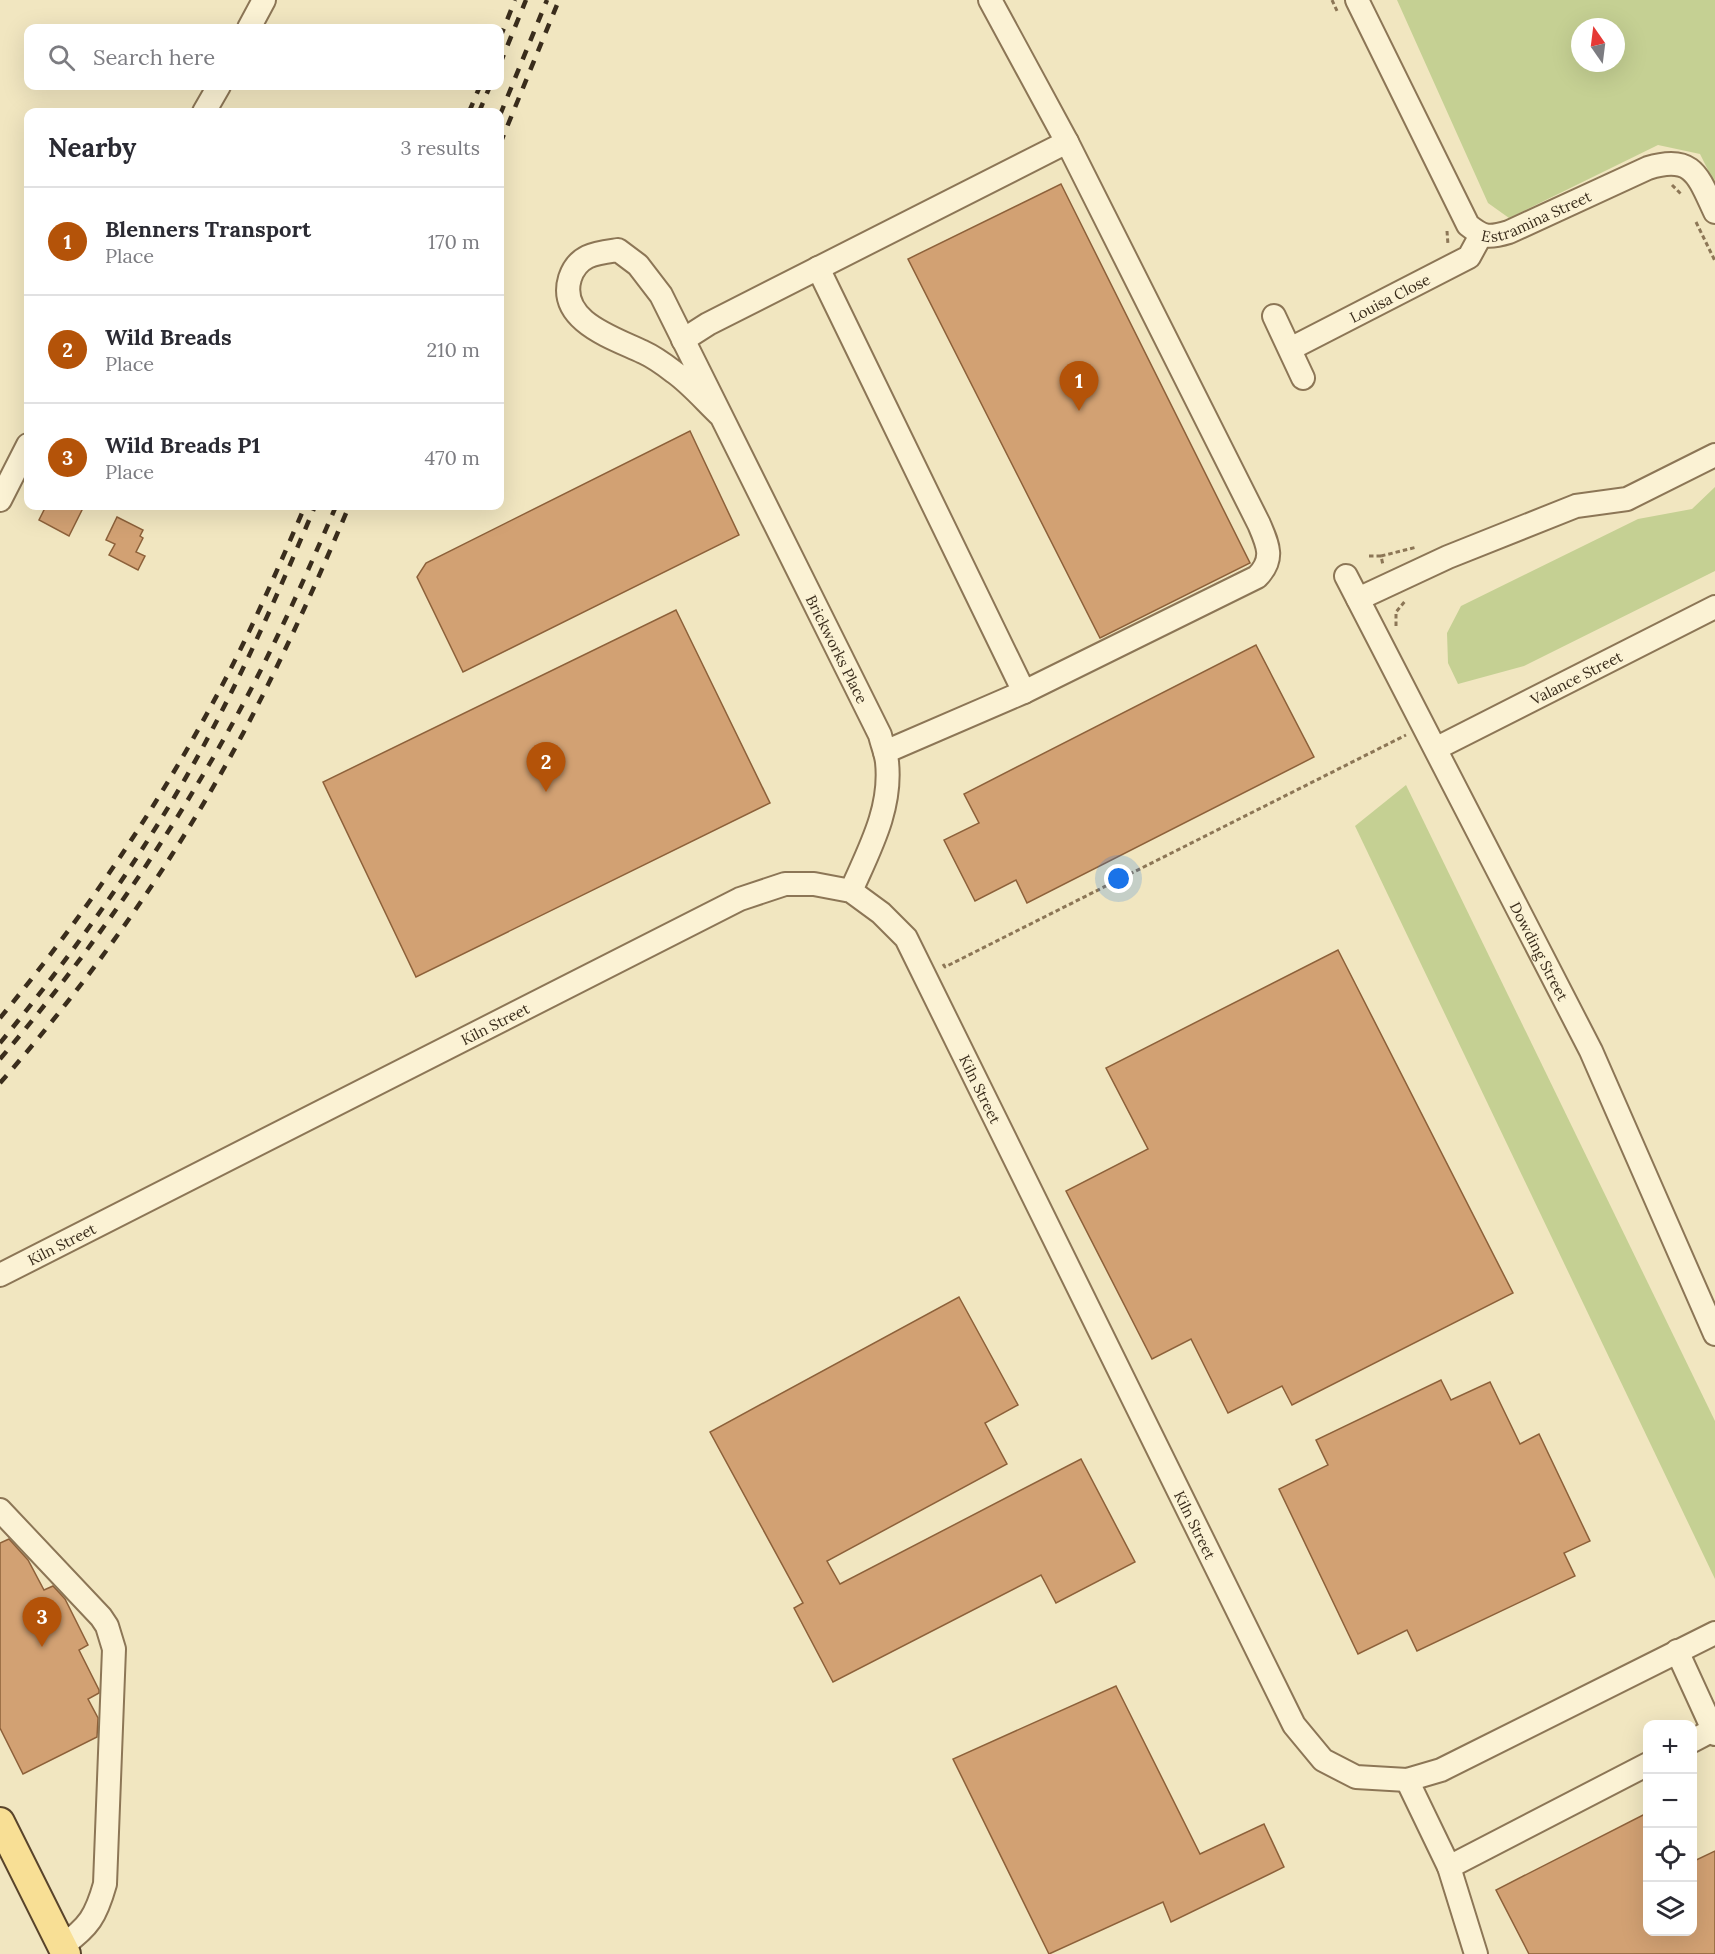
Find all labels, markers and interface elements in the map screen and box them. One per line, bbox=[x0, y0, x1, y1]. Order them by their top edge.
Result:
north arrow bbox=[1571, 18, 1625, 72]
search box bbox=[24, 24, 504, 90]
icon: search bbox=[45, 41, 78, 74]
text: Search here bbox=[93, 43, 215, 71]
text: Nearby bbox=[48, 131, 136, 164]
text: 3 results bbox=[401, 135, 480, 160]
street label: Estramina Street bbox=[1480, 186, 1594, 246]
text: Blenners Transport bbox=[105, 215, 311, 243]
text: 1 bbox=[63, 229, 72, 254]
text: 170 m bbox=[428, 229, 480, 254]
text: Place bbox=[105, 243, 154, 268]
street label: Louisa Close bbox=[1346, 269, 1433, 326]
text: Wild Breads bbox=[105, 323, 232, 351]
text: 2 bbox=[62, 337, 73, 362]
text: 210 m bbox=[426, 337, 480, 362]
text: Place bbox=[105, 351, 154, 376]
pin: 1 bbox=[1060, 362, 1098, 411]
text: Wild Breads P1 bbox=[105, 431, 260, 459]
text: 3 bbox=[62, 445, 73, 470]
text: 470 m bbox=[424, 445, 480, 470]
text: Place bbox=[105, 459, 154, 484]
street label: Brickworks Place bbox=[802, 591, 872, 706]
street label: Valance Street bbox=[1526, 646, 1625, 709]
pin: 2 bbox=[526, 742, 566, 792]
your location bbox=[1104, 864, 1133, 893]
street label: Dowding Street bbox=[1506, 898, 1573, 1004]
street label: Kiln Street bbox=[457, 998, 532, 1049]
street label: Kiln Street bbox=[956, 1051, 1005, 1127]
street label: Kiln Street bbox=[24, 1218, 99, 1269]
street label: Kiln Street bbox=[1170, 1487, 1220, 1562]
pin: 3 bbox=[22, 1598, 62, 1647]
map controls bbox=[1643, 1720, 1697, 1936]
button: + bbox=[1643, 1720, 1697, 1774]
button: − bbox=[1643, 1774, 1697, 1828]
button: locate bbox=[1643, 1828, 1697, 1882]
button: layers bbox=[1643, 1882, 1697, 1936]

